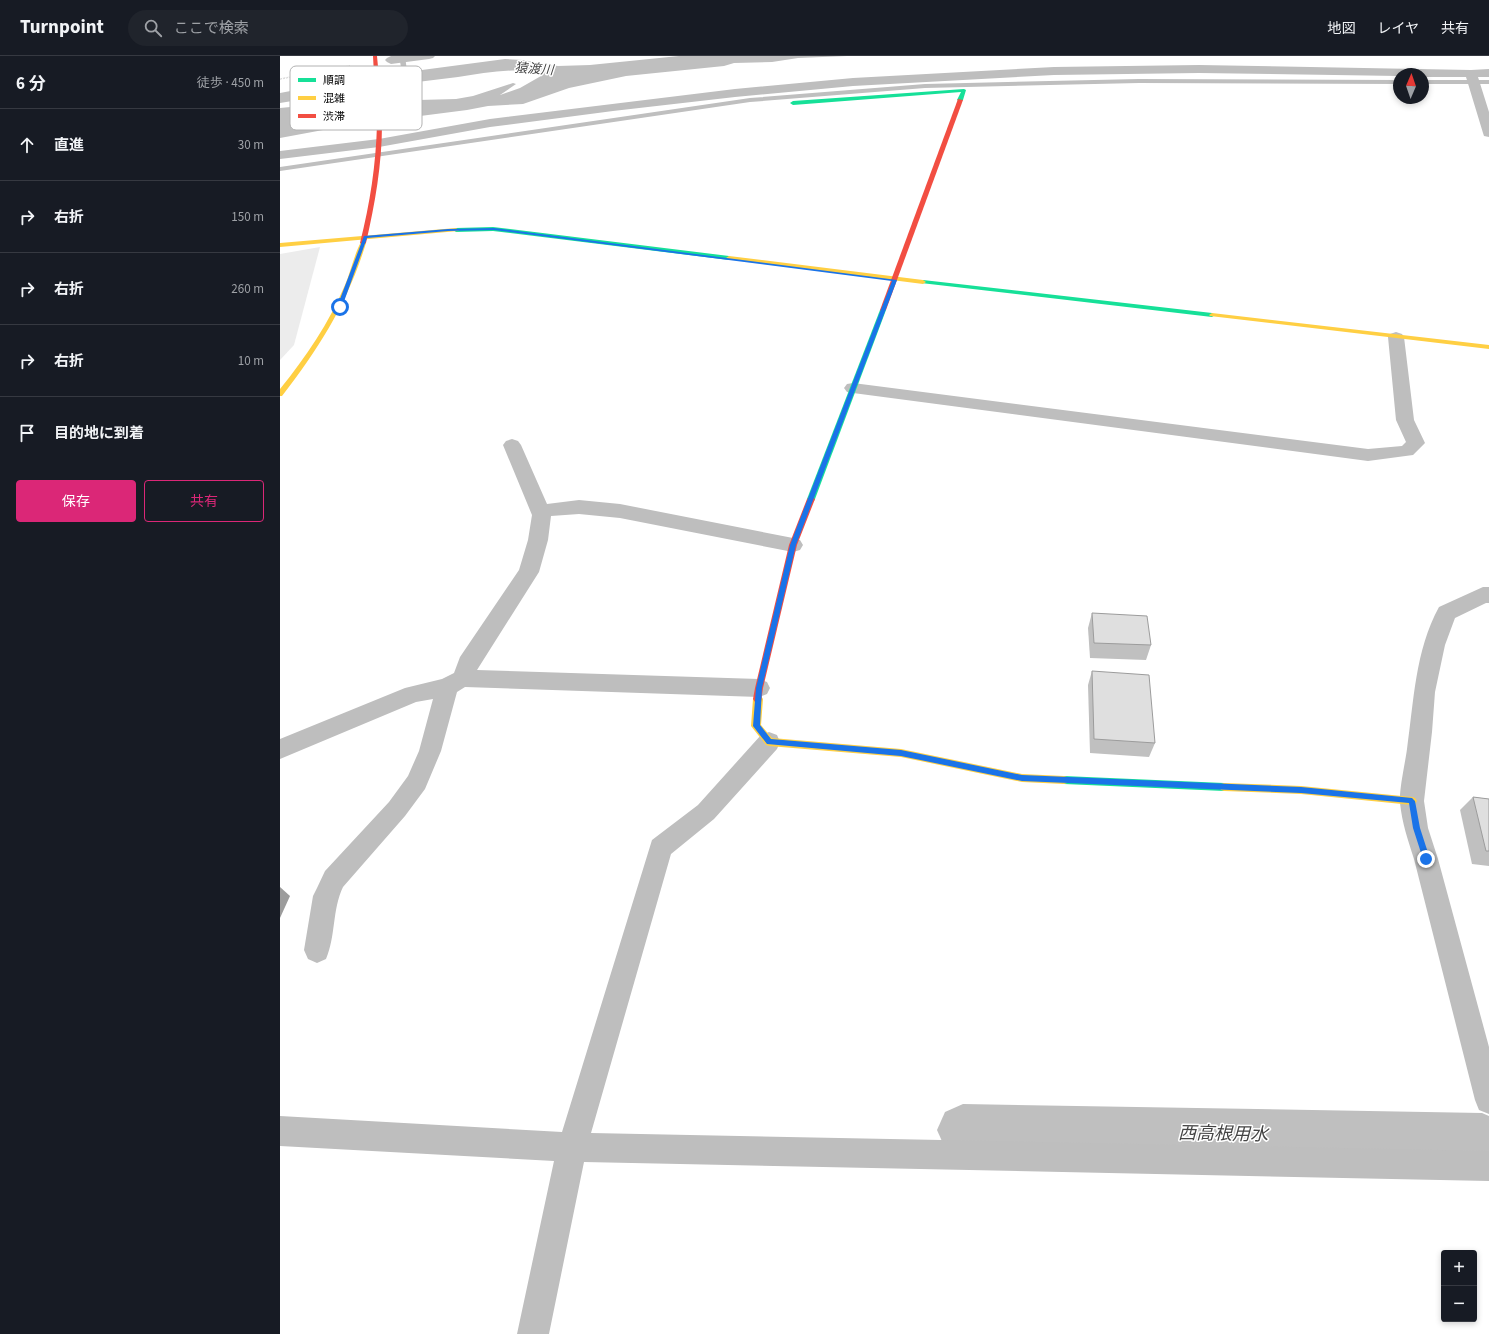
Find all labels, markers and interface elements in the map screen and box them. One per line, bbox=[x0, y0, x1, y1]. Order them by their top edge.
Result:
search box bbox=[128, 10, 408, 46]
text: Turnpoint bbox=[20, 14, 104, 41]
icon: search bbox=[142, 17, 164, 39]
text: ここで検索 bbox=[174, 18, 249, 39]
text: 地図 bbox=[1327, 19, 1355, 39]
text: レイヤ bbox=[1377, 19, 1419, 39]
text: 共有 bbox=[1441, 19, 1469, 39]
water label: 猿渡川 bbox=[514, 59, 556, 79]
legend bbox=[290, 66, 422, 130]
north arrow bbox=[1393, 68, 1429, 104]
text: 6 分 bbox=[16, 72, 45, 96]
text: 順調 bbox=[323, 73, 345, 88]
text: 徒歩 · 450 m bbox=[197, 74, 264, 92]
text: 混雑 bbox=[323, 91, 345, 106]
text: 渋滞 bbox=[323, 109, 345, 124]
icon: ahead bbox=[16, 134, 38, 156]
text: 直進 bbox=[54, 135, 84, 156]
text: 30 m bbox=[238, 136, 264, 154]
icon: right bbox=[16, 206, 38, 228]
text: 右折 bbox=[54, 207, 84, 228]
text: 150 m bbox=[231, 208, 264, 226]
icon: right bbox=[16, 278, 38, 300]
text: 右折 bbox=[54, 279, 84, 300]
text: 260 m bbox=[231, 280, 264, 298]
route start bbox=[331, 298, 349, 316]
icon: right bbox=[16, 350, 38, 372]
text: 右折 bbox=[54, 351, 84, 372]
text: 10 m bbox=[238, 352, 264, 370]
icon: arrive bbox=[16, 422, 38, 444]
text: 目的地に到着 bbox=[54, 423, 144, 444]
button: 保存 bbox=[16, 480, 136, 522]
button: 共有 bbox=[144, 480, 264, 522]
route end bbox=[1417, 850, 1435, 868]
water label: 西高根用水 bbox=[1178, 1121, 1270, 1147]
map controls bbox=[1441, 1250, 1477, 1322]
button: + bbox=[1441, 1250, 1477, 1286]
button: − bbox=[1441, 1286, 1477, 1322]

